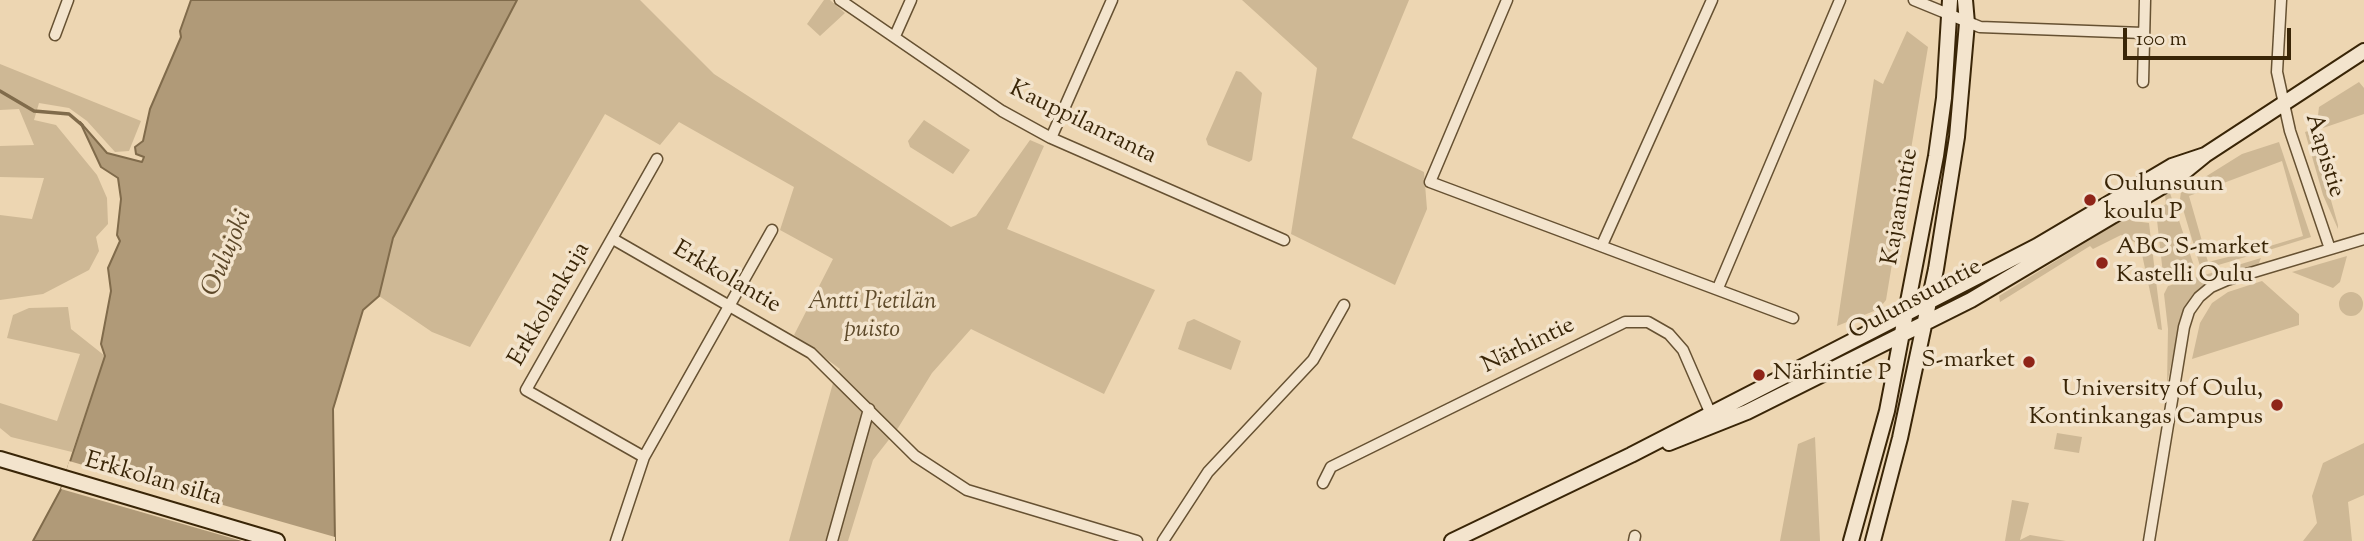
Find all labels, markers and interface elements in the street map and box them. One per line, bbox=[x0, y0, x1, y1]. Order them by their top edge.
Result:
scale bar bbox=[2126, 14, 2294, 58]
text: 100 m bbox=[2136, 25, 2187, 55]
street label: Kauppilanranta bbox=[1004, 76, 1160, 172]
street label: Aapistie bbox=[2297, 111, 2349, 201]
street label: Kajaanintie bbox=[1878, 146, 1926, 268]
place label: Oulunsuun koulu P bbox=[2104, 172, 2224, 228]
marker: Oulunsuun koulu P bbox=[2082, 192, 2098, 208]
water label: Oulujoki bbox=[197, 206, 261, 302]
place label: ABC S-market Kastelli Oulu bbox=[2116, 235, 2269, 291]
street label: Erkkolantie bbox=[667, 237, 785, 321]
street label: Erkkolankuja bbox=[504, 238, 598, 372]
street label: Oulunsuuntie bbox=[1845, 254, 1987, 348]
marker: ABC S-market Kastelli Oulu bbox=[2094, 255, 2110, 271]
park label: Antti Pietilän puisto bbox=[807, 290, 937, 346]
street label: Närhintie bbox=[1478, 312, 1580, 382]
place label: S-market bbox=[1921, 348, 2015, 376]
marker: S-market bbox=[2021, 354, 2037, 370]
place label: Närhintie P bbox=[1773, 361, 1891, 389]
marker: Närhintie P bbox=[1751, 367, 1767, 383]
place label: University of Oulu, Kontinkangas Campus bbox=[2029, 377, 2263, 433]
marker: University of Oulu, Kontinkangas Campus bbox=[2269, 397, 2285, 413]
street label: Erkkolan silta bbox=[81, 448, 225, 514]

